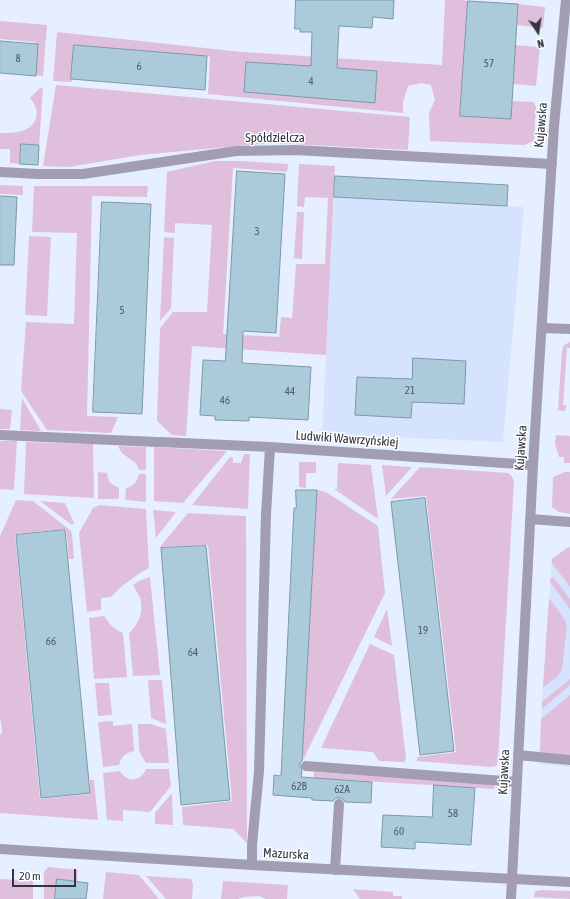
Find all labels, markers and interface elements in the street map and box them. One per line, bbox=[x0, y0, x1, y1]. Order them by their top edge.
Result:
north arrow bbox=[518, 12, 558, 52]
text: N bbox=[536, 37, 545, 50]
house number: 8 bbox=[15, 52, 21, 66]
house number: 57 bbox=[484, 57, 494, 71]
house number: 6 bbox=[136, 60, 142, 74]
house number: 4 bbox=[308, 75, 314, 89]
street label: Kujawska bbox=[531, 102, 551, 148]
street label: Spółdzielcza bbox=[245, 130, 305, 146]
house number: 3 bbox=[254, 225, 260, 239]
house number: 5 bbox=[119, 304, 125, 318]
house number: 21 bbox=[405, 384, 415, 398]
house number: 44 bbox=[285, 385, 295, 399]
house number: 46 bbox=[220, 394, 230, 408]
street label: Kujawska bbox=[512, 425, 530, 471]
street label: Ludwiki Wawrzyńskiej bbox=[295, 428, 399, 450]
house number: 19 bbox=[418, 624, 428, 638]
house number: 66 bbox=[46, 635, 56, 649]
house number: 64 bbox=[188, 646, 198, 660]
street label: Kujawska bbox=[495, 749, 513, 795]
house number: 62B bbox=[291, 780, 307, 794]
house number: 62A bbox=[334, 783, 350, 797]
house number: 58 bbox=[448, 807, 458, 821]
house number: 60 bbox=[394, 825, 404, 839]
street label: Mazurska bbox=[263, 845, 309, 863]
scale bar bbox=[14, 861, 78, 887]
text: 20 m bbox=[19, 869, 41, 883]

